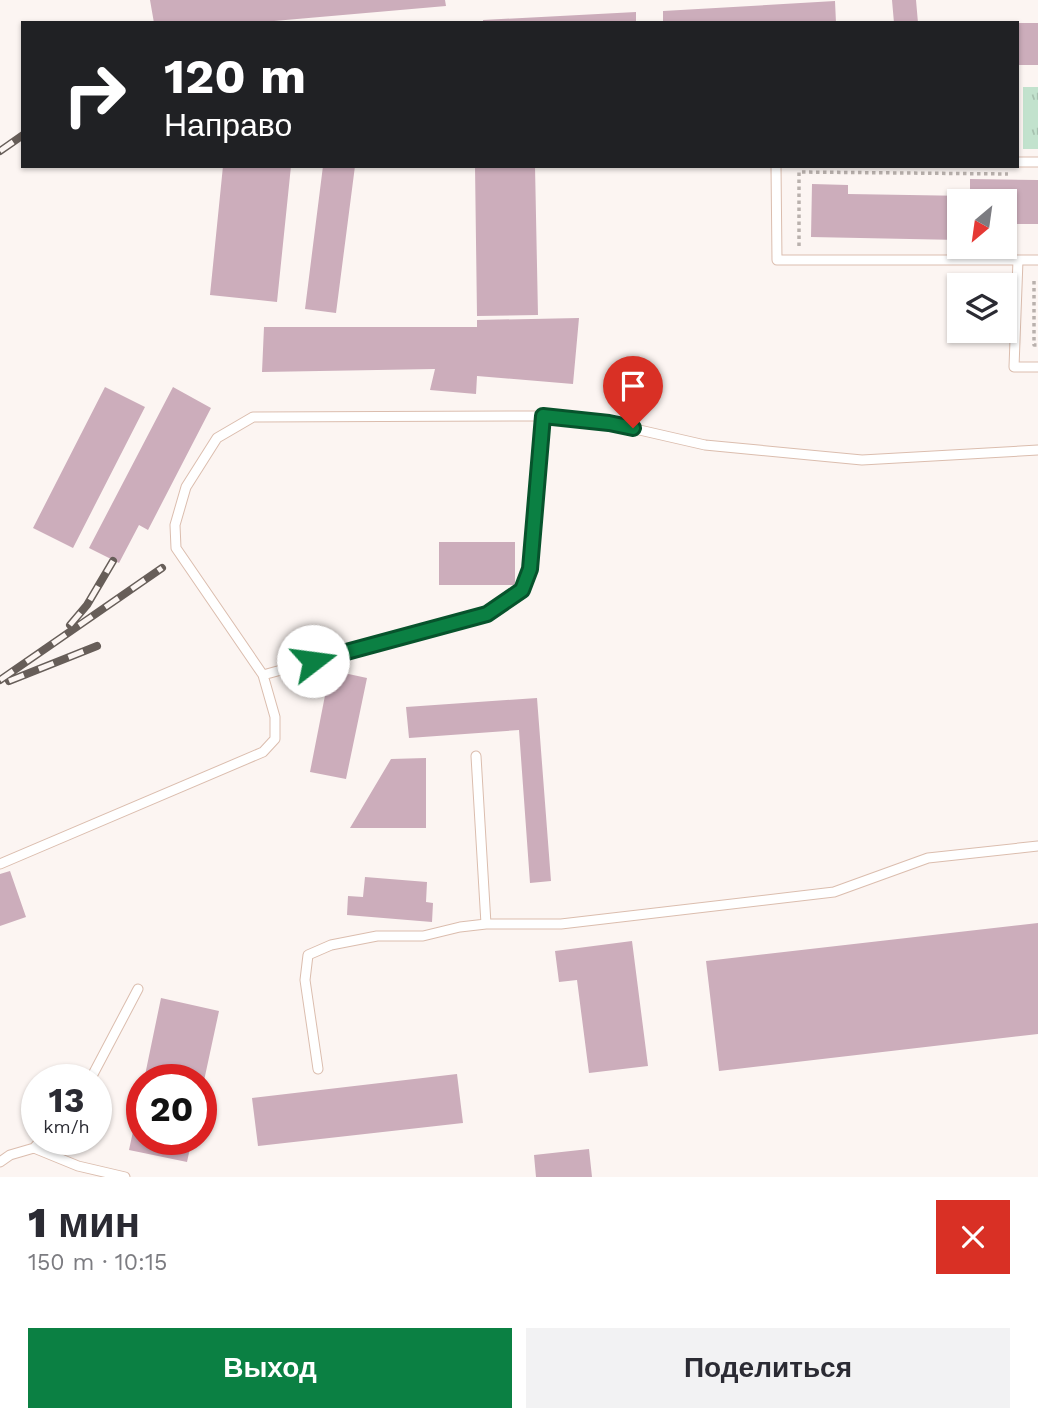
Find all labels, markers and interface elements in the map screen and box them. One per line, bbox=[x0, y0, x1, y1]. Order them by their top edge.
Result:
text: 120 m bbox=[164, 47, 306, 105]
icon: right bbox=[49, 49, 140, 140]
text: Направо bbox=[164, 106, 292, 144]
north arrow bbox=[947, 189, 1017, 259]
map controls bbox=[947, 189, 1017, 343]
button: layers bbox=[947, 273, 1017, 343]
pin bbox=[603, 356, 663, 428]
icon: arrive bbox=[614, 367, 652, 405]
position arrow bbox=[276, 624, 350, 698]
speed limit sign: 20 bbox=[126, 1064, 217, 1155]
text: 13 bbox=[49, 1079, 84, 1121]
text: km/h bbox=[43, 1116, 90, 1137]
text: 1 мин bbox=[28, 1198, 140, 1247]
button: close bbox=[936, 1200, 1010, 1274]
text: 150 m · 10:15 bbox=[28, 1249, 167, 1276]
button: Выход bbox=[28, 1328, 512, 1408]
button: Поделиться bbox=[526, 1328, 1010, 1408]

